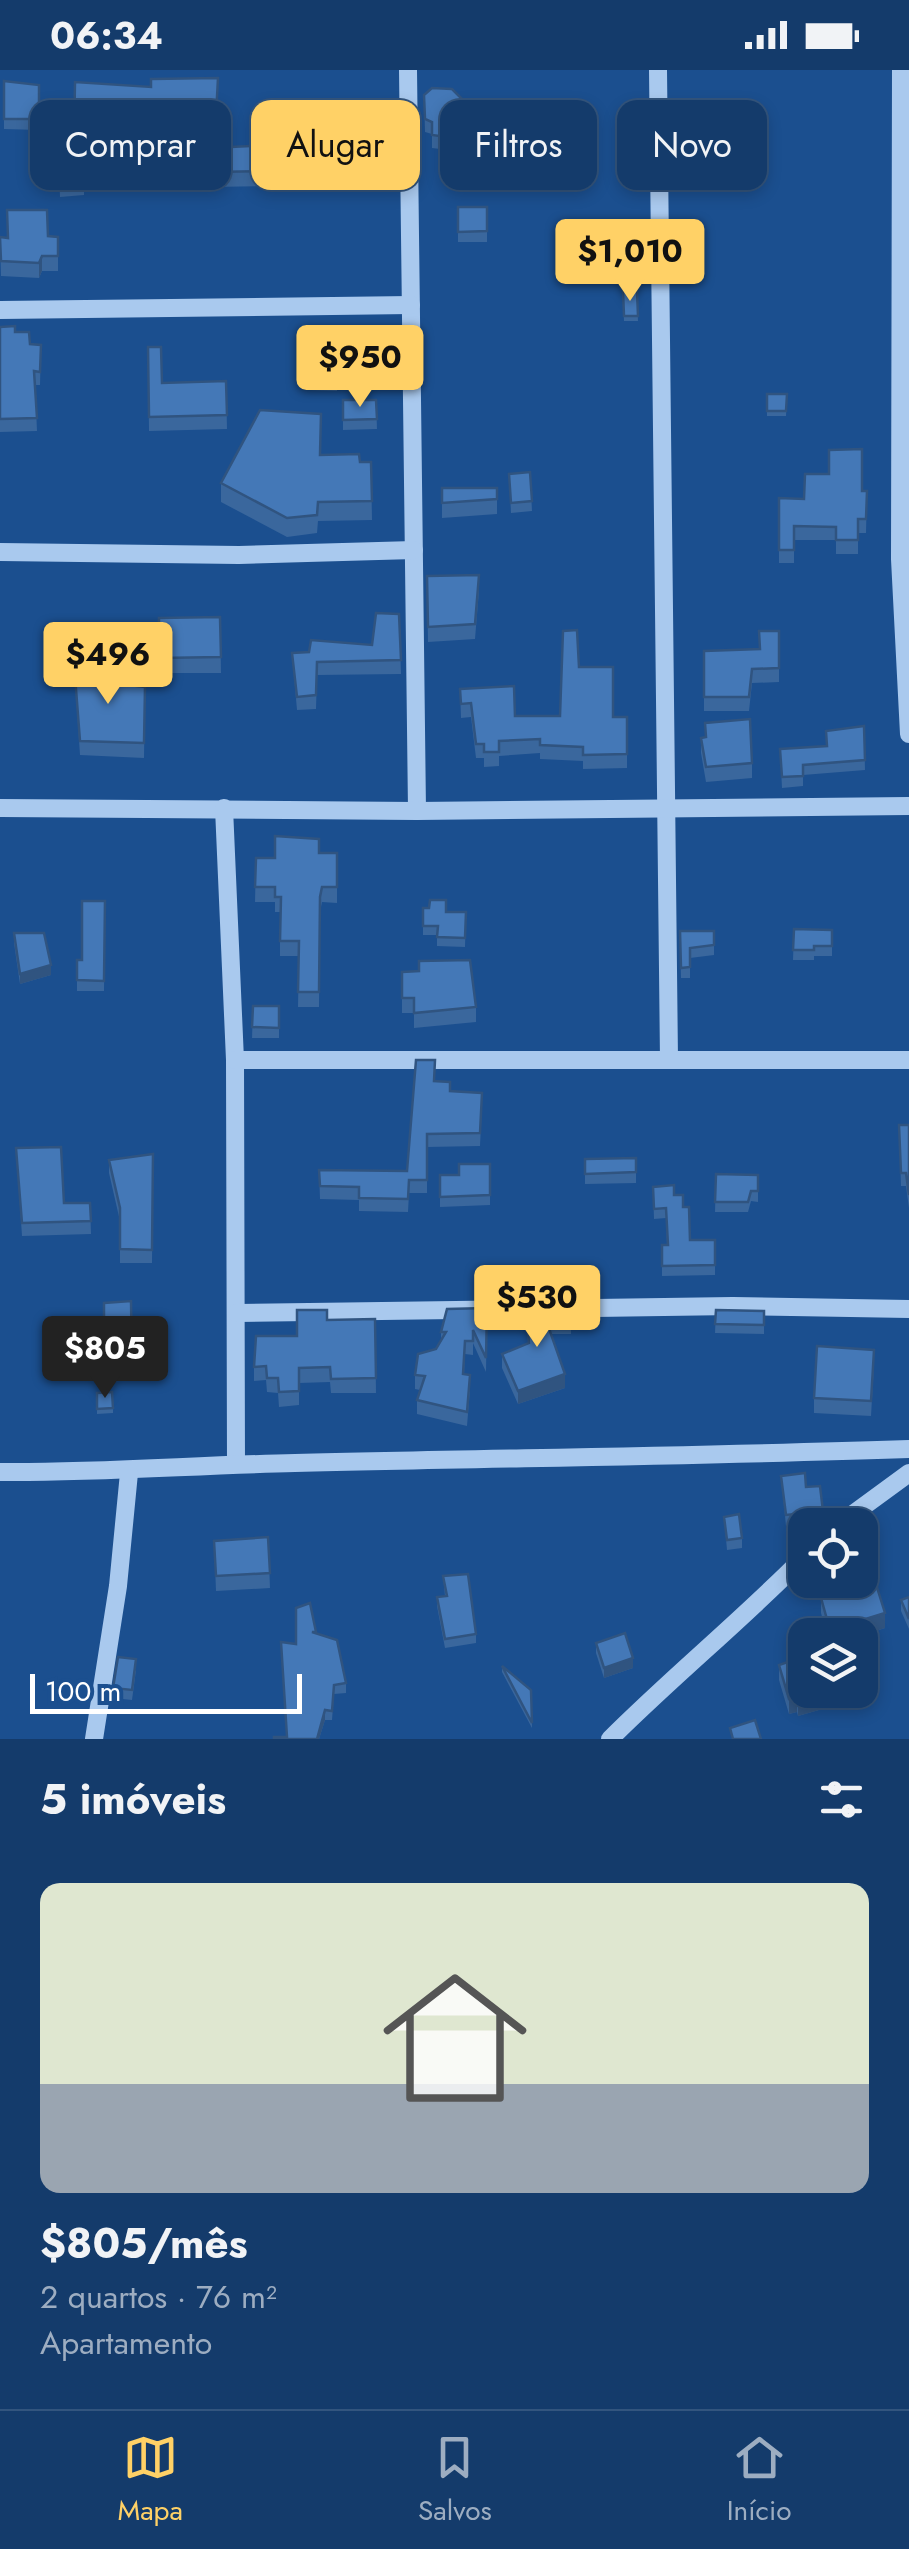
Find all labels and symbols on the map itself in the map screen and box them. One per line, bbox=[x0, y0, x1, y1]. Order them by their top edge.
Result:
pin: $1,010 bbox=[549, 219, 711, 304]
pin: $950 bbox=[301, 325, 419, 410]
pin: $496 bbox=[49, 622, 167, 707]
pin: $530 bbox=[478, 1265, 596, 1350]
pin: $805 bbox=[46, 1316, 164, 1401]
scale bar bbox=[30, 1669, 302, 1714]

